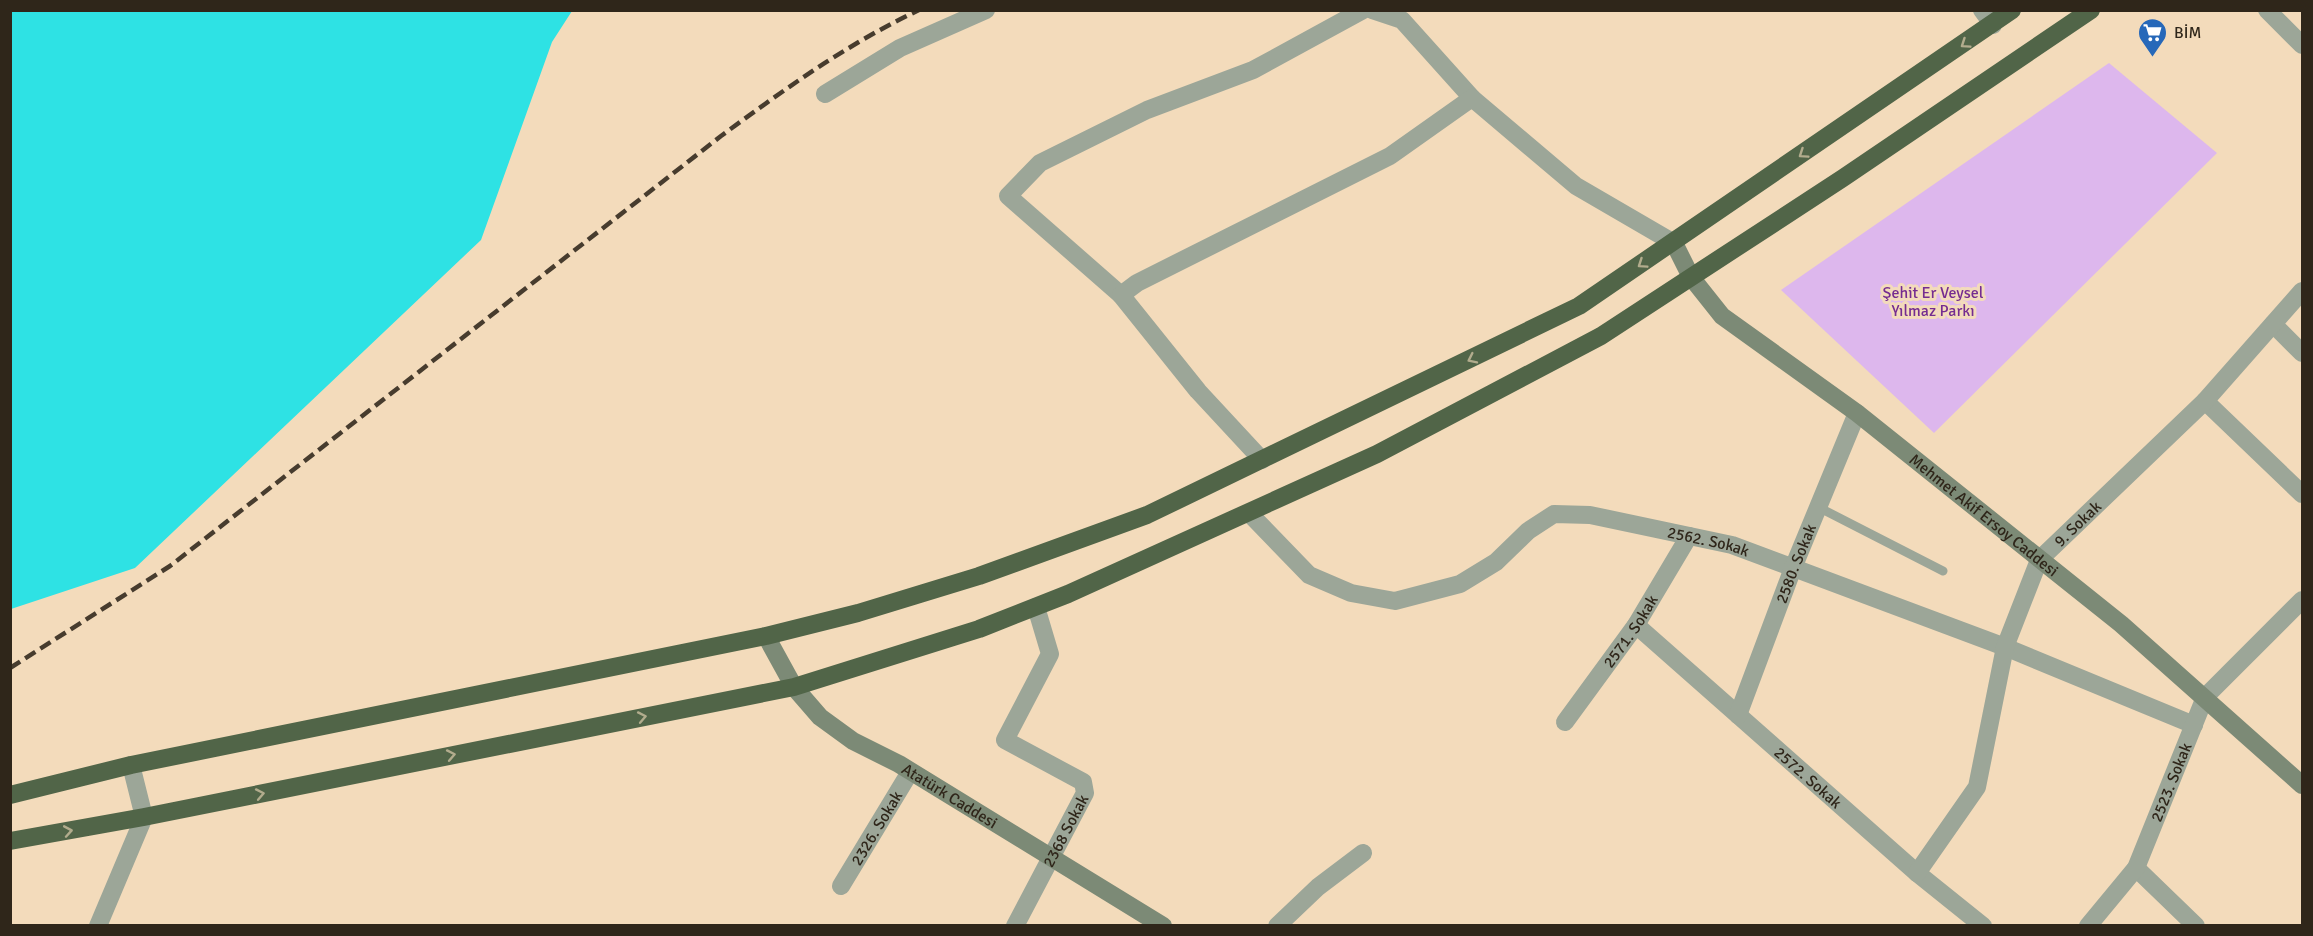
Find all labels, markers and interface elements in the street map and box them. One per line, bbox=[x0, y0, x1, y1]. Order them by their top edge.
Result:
supermarket icon: BİM bbox=[2137, 16, 2169, 58]
place label: BİM bbox=[2174, 23, 2201, 43]
one-way arrow bbox=[1960, 37, 1971, 48]
one-way arrow bbox=[1799, 147, 1810, 158]
one-way arrow bbox=[1638, 257, 1649, 268]
park label: Şehit Er Veysel Yılmaz Parkı bbox=[1883, 283, 1984, 321]
one-way arrow bbox=[1468, 351, 1479, 363]
street label: Mehmet Akif Ersoy Caddesi bbox=[1905, 450, 2062, 581]
street label: 9. Sokak bbox=[2050, 497, 2106, 551]
street label: 2580. Sokak bbox=[1772, 521, 1821, 606]
street label: 2562. Sokak bbox=[1665, 523, 1752, 562]
street label: 2571. Sokak bbox=[1599, 591, 1663, 672]
one-way arrow bbox=[637, 711, 647, 724]
street label: 2523. Sokak bbox=[2147, 740, 2197, 825]
street label: 2572. Sokak bbox=[1770, 743, 1846, 813]
one-way arrow bbox=[445, 750, 455, 763]
street label: Atatürk Caddesi bbox=[898, 759, 1001, 833]
street label: 2326. Sokak bbox=[847, 787, 907, 869]
one-way arrow bbox=[254, 788, 264, 801]
street label: 2368 Sokak bbox=[1039, 791, 1094, 871]
one-way arrow bbox=[63, 825, 73, 837]

